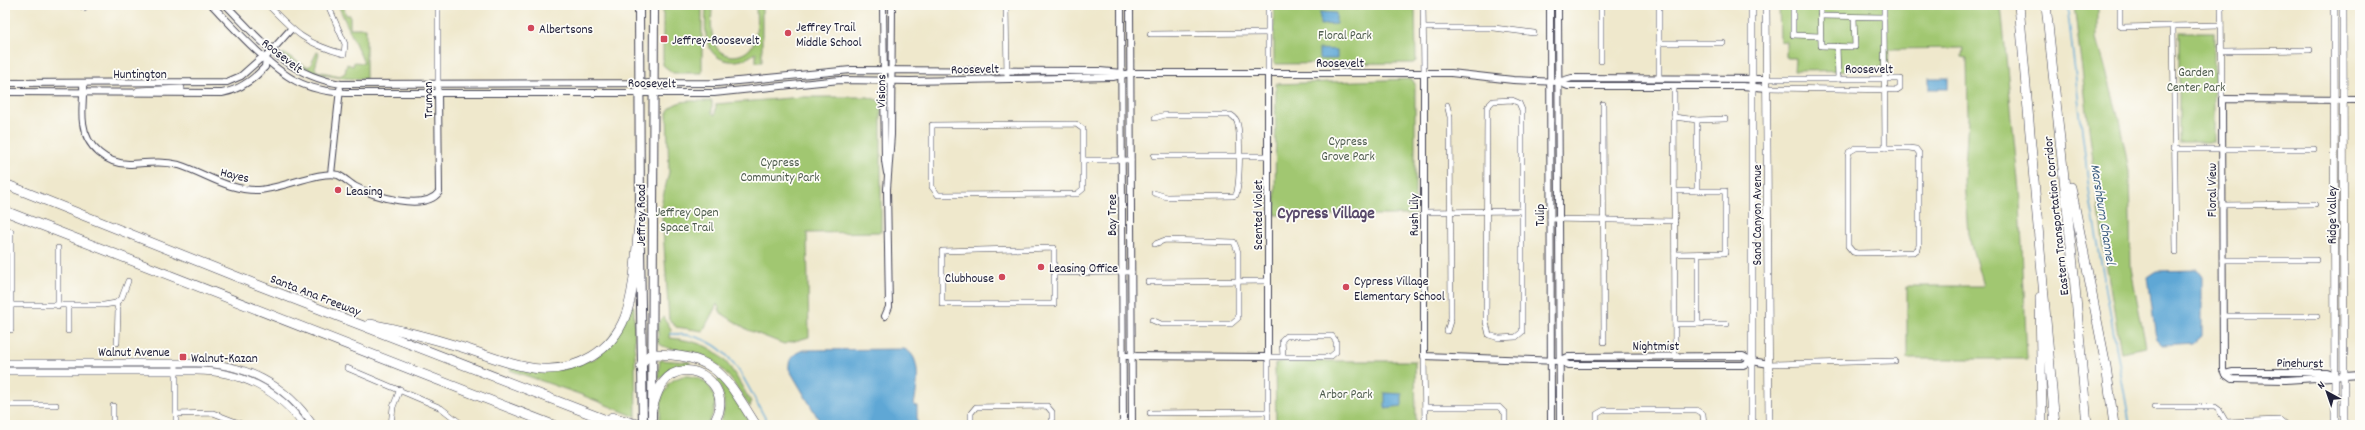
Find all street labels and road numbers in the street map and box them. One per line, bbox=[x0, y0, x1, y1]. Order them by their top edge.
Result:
street label: Roosevelt bbox=[257, 35, 306, 79]
street label: Roosevelt bbox=[1316, 55, 1364, 74]
street label: Roosevelt bbox=[951, 61, 999, 80]
street label: Roosevelt bbox=[1845, 61, 1893, 80]
street label: Huntington bbox=[113, 66, 167, 85]
street label: Visions bbox=[873, 74, 892, 108]
street label: Roosevelt bbox=[628, 75, 676, 94]
street label: Truman bbox=[420, 81, 439, 118]
street label: Eastern Transportation Corridor bbox=[2040, 135, 2075, 296]
street label: Floral View bbox=[2204, 163, 2223, 217]
street label: Hayes bbox=[218, 164, 251, 189]
street label: Sand Canyon Avenue bbox=[1749, 164, 1768, 266]
street label: Scented Violet bbox=[1250, 180, 1269, 250]
street label: Jeffrey Road bbox=[633, 184, 652, 246]
street label: Ridge Valley bbox=[2324, 185, 2343, 244]
street label: Rush Lily bbox=[1406, 193, 1425, 236]
street label: Bay Tree bbox=[1104, 194, 1123, 236]
street label: Tulip bbox=[1532, 204, 1551, 226]
street label: Santa Ana Freeway bbox=[267, 270, 364, 323]
street label: Nightmist bbox=[1633, 338, 1680, 357]
street label: Walnut Avenue bbox=[98, 344, 170, 363]
street label: Pinehurst bbox=[2276, 355, 2324, 374]

